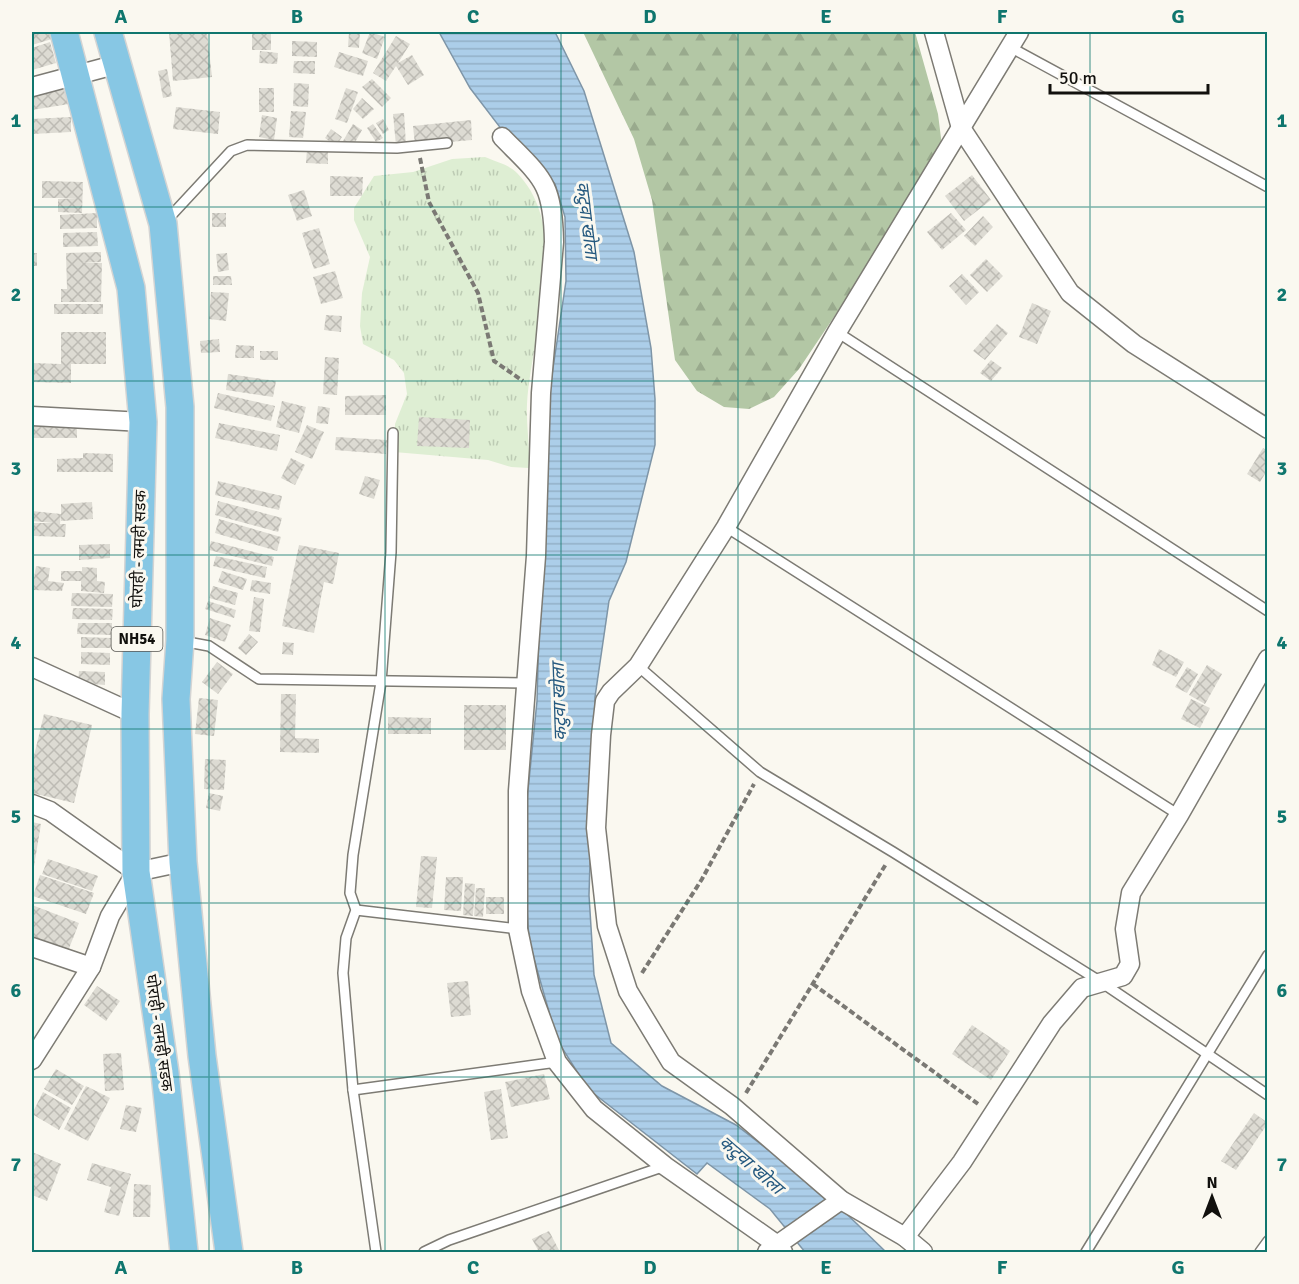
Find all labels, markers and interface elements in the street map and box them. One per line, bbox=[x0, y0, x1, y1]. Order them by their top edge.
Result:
text: A bbox=[115, 4, 128, 29]
text: B bbox=[291, 4, 303, 29]
text: C bbox=[467, 4, 479, 29]
text: D bbox=[643, 4, 657, 29]
text: E bbox=[820, 4, 832, 29]
text: F bbox=[997, 4, 1008, 29]
text: G bbox=[1171, 4, 1185, 29]
scale bar bbox=[1050, 57, 1208, 95]
text: 50 m bbox=[1059, 67, 1097, 89]
text: 1 bbox=[11, 108, 22, 133]
text: 1 bbox=[1277, 108, 1288, 133]
water label: कटुवा खोला bbox=[571, 180, 603, 263]
text: 2 bbox=[11, 282, 21, 307]
text: 2 bbox=[1277, 282, 1287, 307]
text: 3 bbox=[11, 456, 21, 481]
text: 3 bbox=[1277, 456, 1287, 481]
street label: घोराही - लमही सडक bbox=[127, 489, 151, 608]
road number: NH54 bbox=[112, 627, 162, 651]
text: 4 bbox=[11, 630, 22, 655]
text: 4 bbox=[1277, 630, 1288, 655]
water label: कटुवा खोला bbox=[547, 659, 571, 741]
text: 5 bbox=[11, 804, 21, 829]
text: 5 bbox=[1277, 804, 1287, 829]
street label: घोराही - लमही सडक bbox=[141, 973, 177, 1093]
text: 6 bbox=[11, 978, 22, 1003]
text: 6 bbox=[1277, 978, 1288, 1003]
water label: कटुवा खोला bbox=[714, 1131, 790, 1201]
text: 7 bbox=[11, 1152, 22, 1177]
text: 7 bbox=[1277, 1152, 1288, 1177]
north arrow bbox=[1182, 1167, 1242, 1227]
text: N bbox=[1206, 1173, 1218, 1193]
text: A bbox=[115, 1255, 128, 1280]
text: B bbox=[291, 1255, 303, 1280]
text: C bbox=[467, 1255, 479, 1280]
text: D bbox=[643, 1255, 657, 1280]
text: E bbox=[820, 1255, 832, 1280]
text: F bbox=[997, 1255, 1008, 1280]
text: G bbox=[1171, 1255, 1185, 1280]

